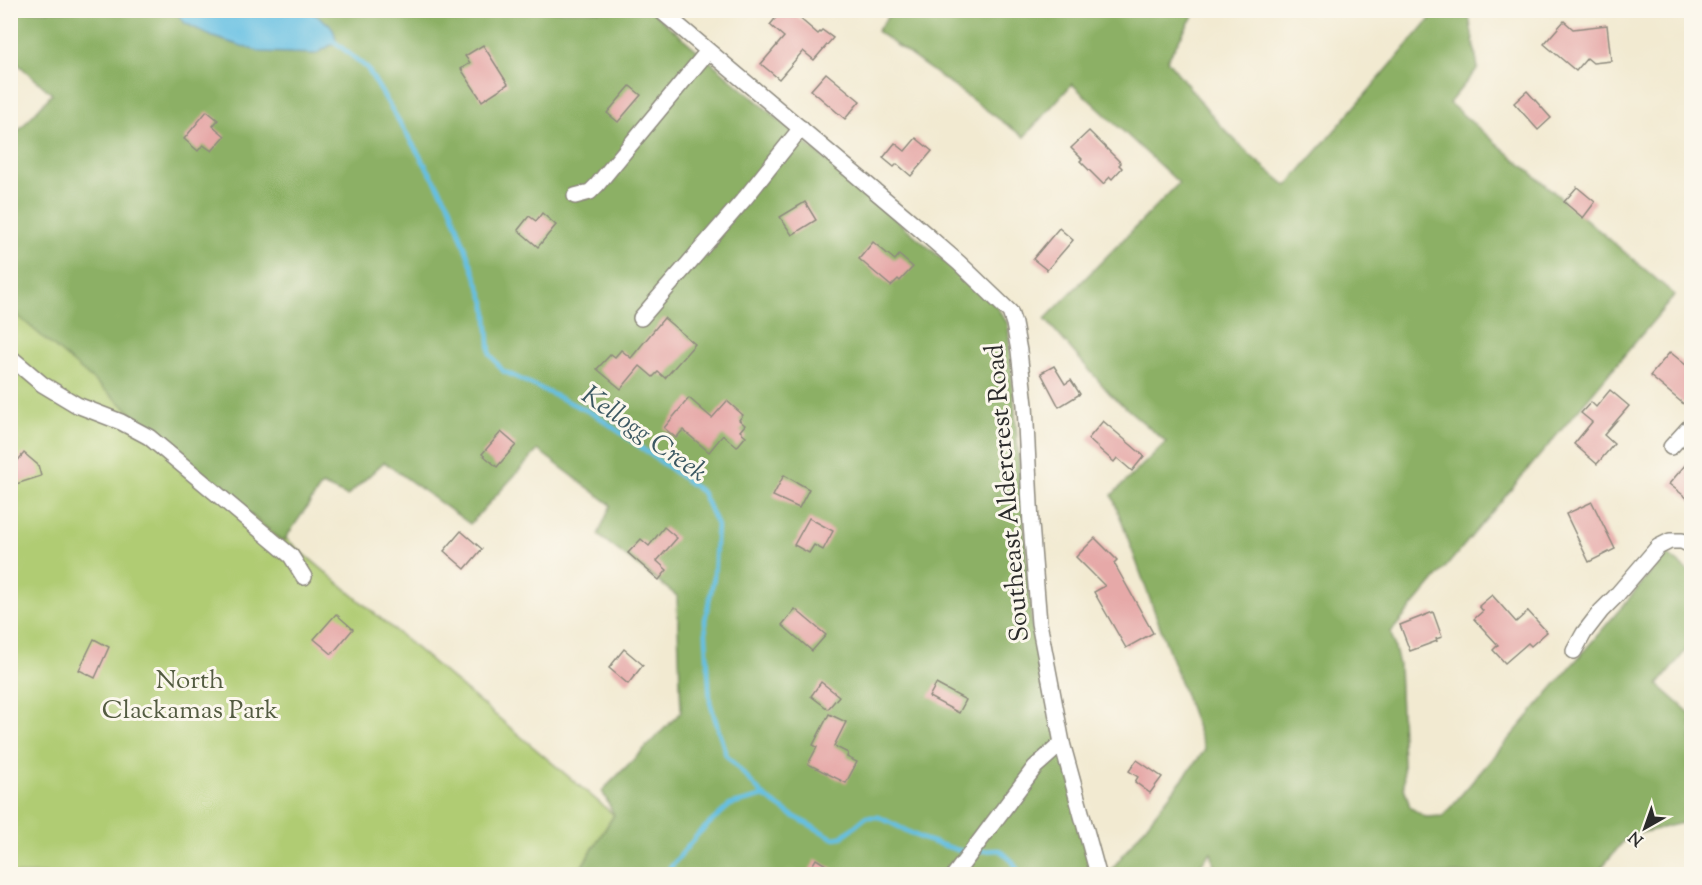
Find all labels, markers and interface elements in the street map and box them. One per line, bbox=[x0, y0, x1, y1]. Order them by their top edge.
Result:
street label: Southeast Aldercrest Road bbox=[977, 342, 1040, 643]
water label: Kellogg Creek bbox=[573, 377, 715, 493]
park label: North Clackamas Park bbox=[102, 663, 278, 730]
north arrow bbox=[1615, 798, 1675, 858]
text: N bbox=[1625, 825, 1649, 850]

